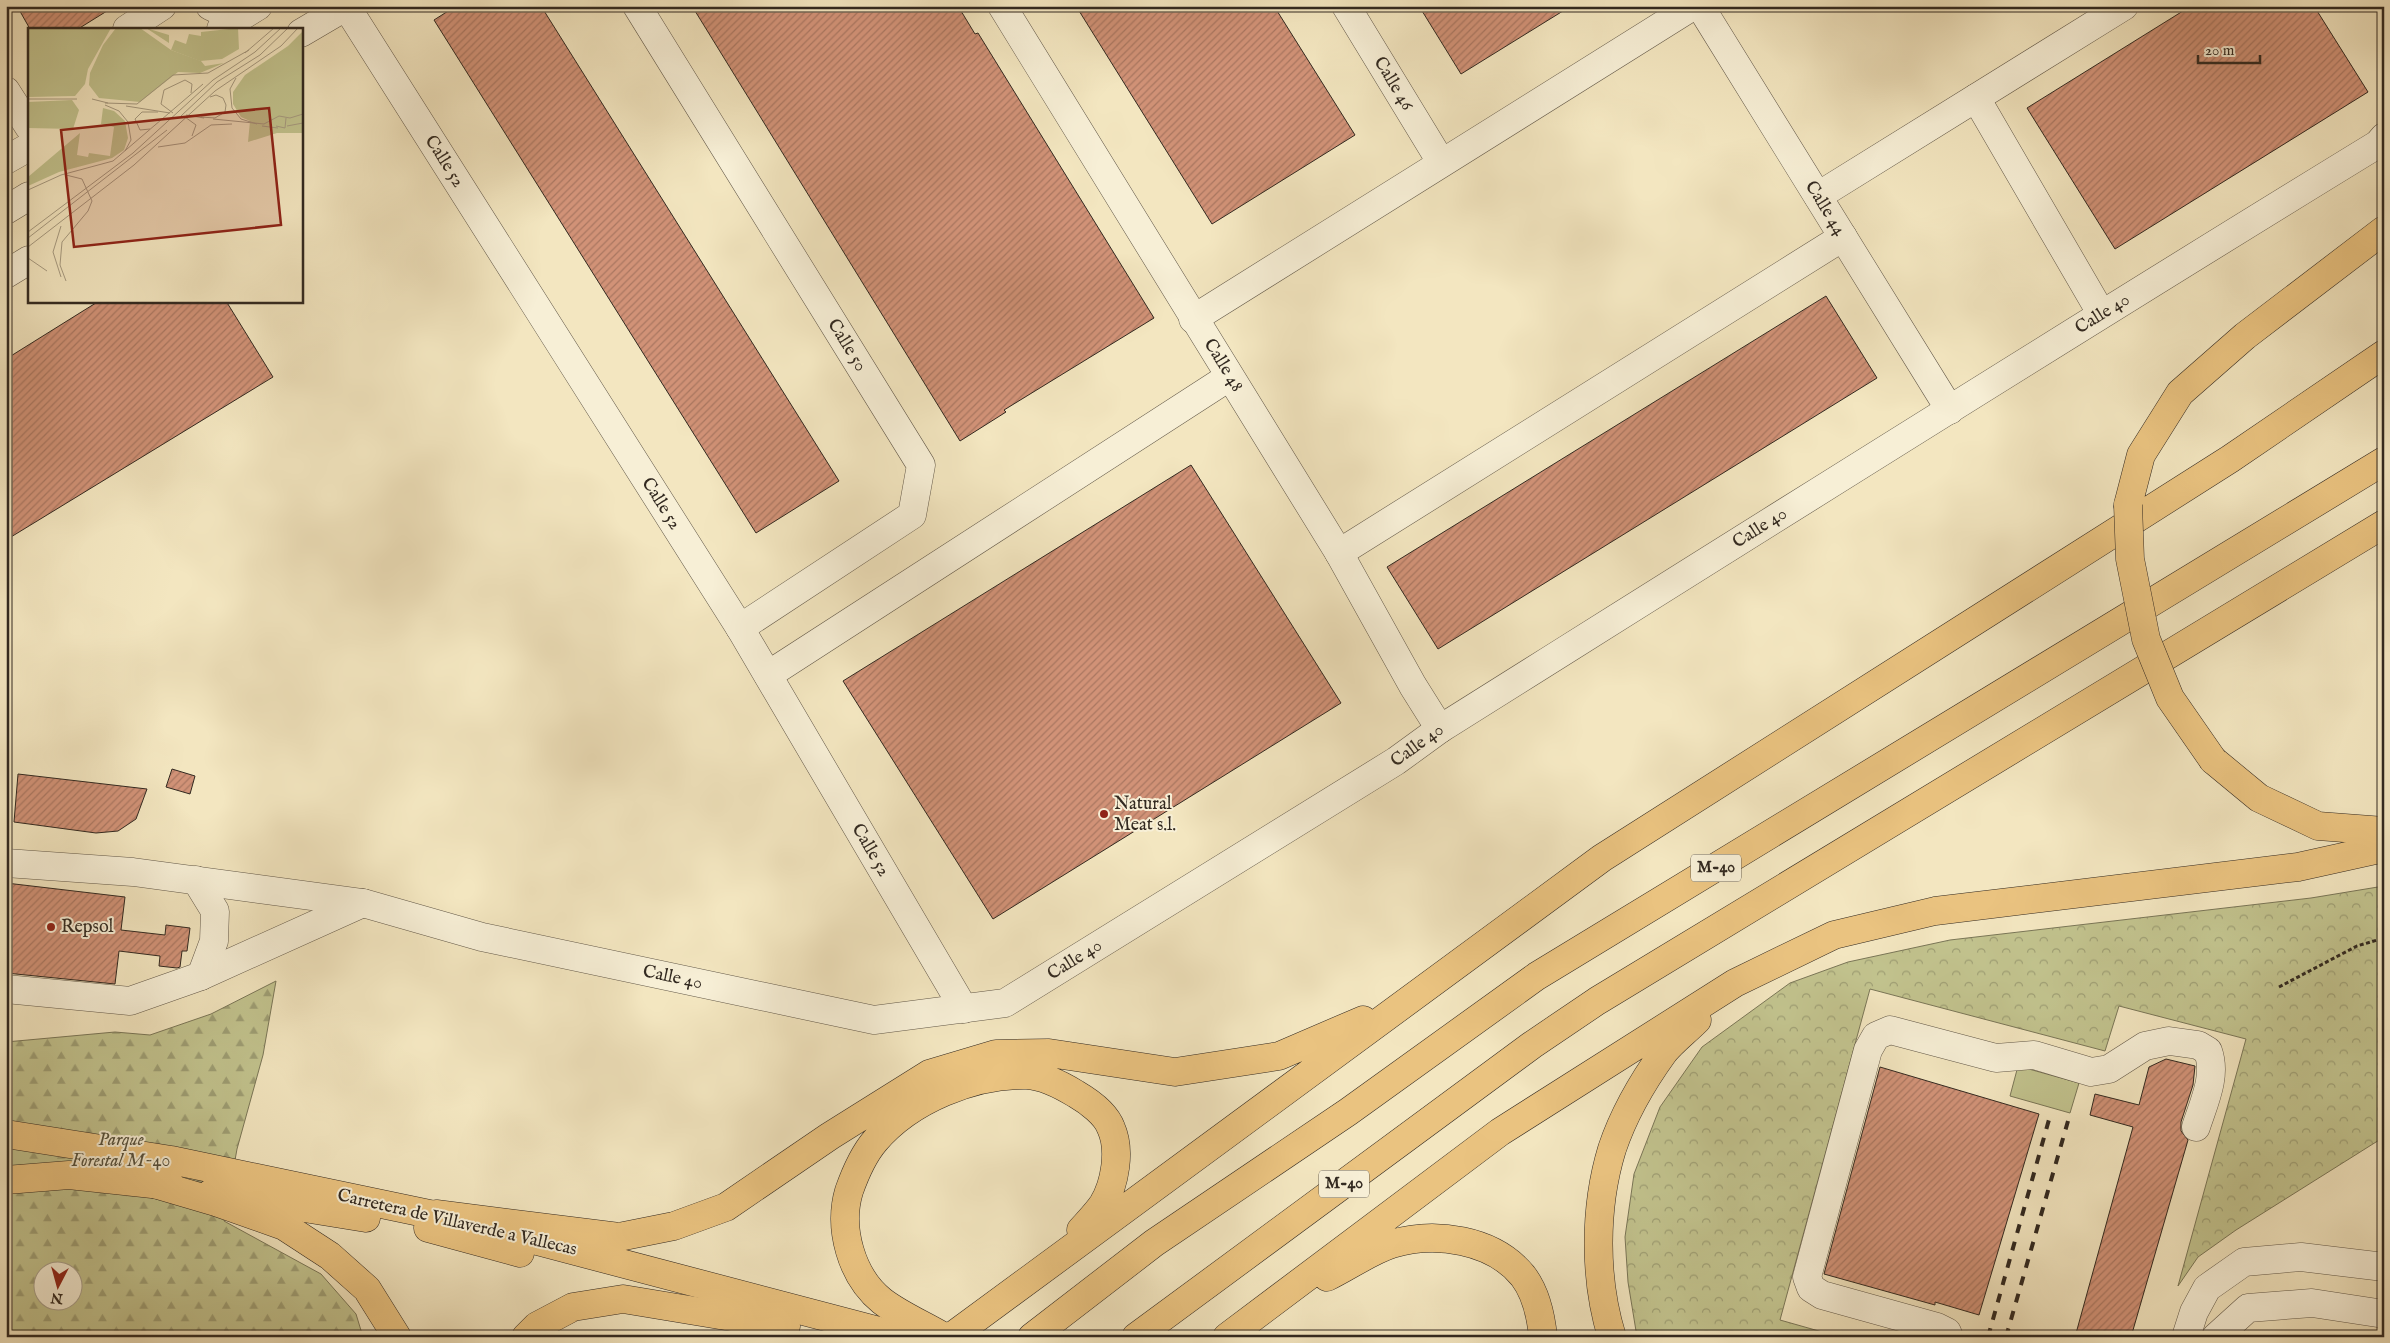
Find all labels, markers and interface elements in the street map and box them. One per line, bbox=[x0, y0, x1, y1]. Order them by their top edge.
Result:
inset map bbox=[28, 28, 302, 302]
scale bar bbox=[2198, 32, 2260, 64]
text: 20 m bbox=[2205, 41, 2235, 60]
street label: Calle 46 bbox=[1368, 53, 1419, 115]
street label: Calle 52 bbox=[419, 131, 470, 192]
street label: Calle 44 bbox=[1800, 177, 1851, 240]
street label: Calle 40 bbox=[2071, 288, 2134, 340]
street label: Calle 50 bbox=[822, 315, 872, 376]
street label: Calle 48 bbox=[1198, 334, 1248, 396]
street label: Calle 52 bbox=[636, 473, 686, 534]
street label: Calle 40 bbox=[1728, 502, 1792, 554]
street label: Calle 40 bbox=[1386, 719, 1448, 773]
place label: Natural Meat s.l. bbox=[1114, 793, 1176, 837]
marker: Natural Meat s.l. bbox=[1098, 808, 1110, 820]
street label: Calle 52 bbox=[846, 820, 895, 881]
road number: M-40 bbox=[1691, 854, 1741, 881]
place label: Repsol bbox=[61, 916, 114, 939]
marker: Repsol bbox=[45, 921, 57, 933]
street label: Calle 40 bbox=[1043, 934, 1106, 985]
street label: Calle 40 bbox=[641, 960, 704, 995]
park label: Parque Forestal M-40 bbox=[71, 1129, 171, 1173]
road number: M-40 bbox=[1319, 1170, 1369, 1198]
street label: Carretera de Villaverde a Vallecas bbox=[335, 1184, 579, 1262]
north arrow bbox=[32, 1260, 82, 1310]
text: N bbox=[50, 1288, 65, 1308]

